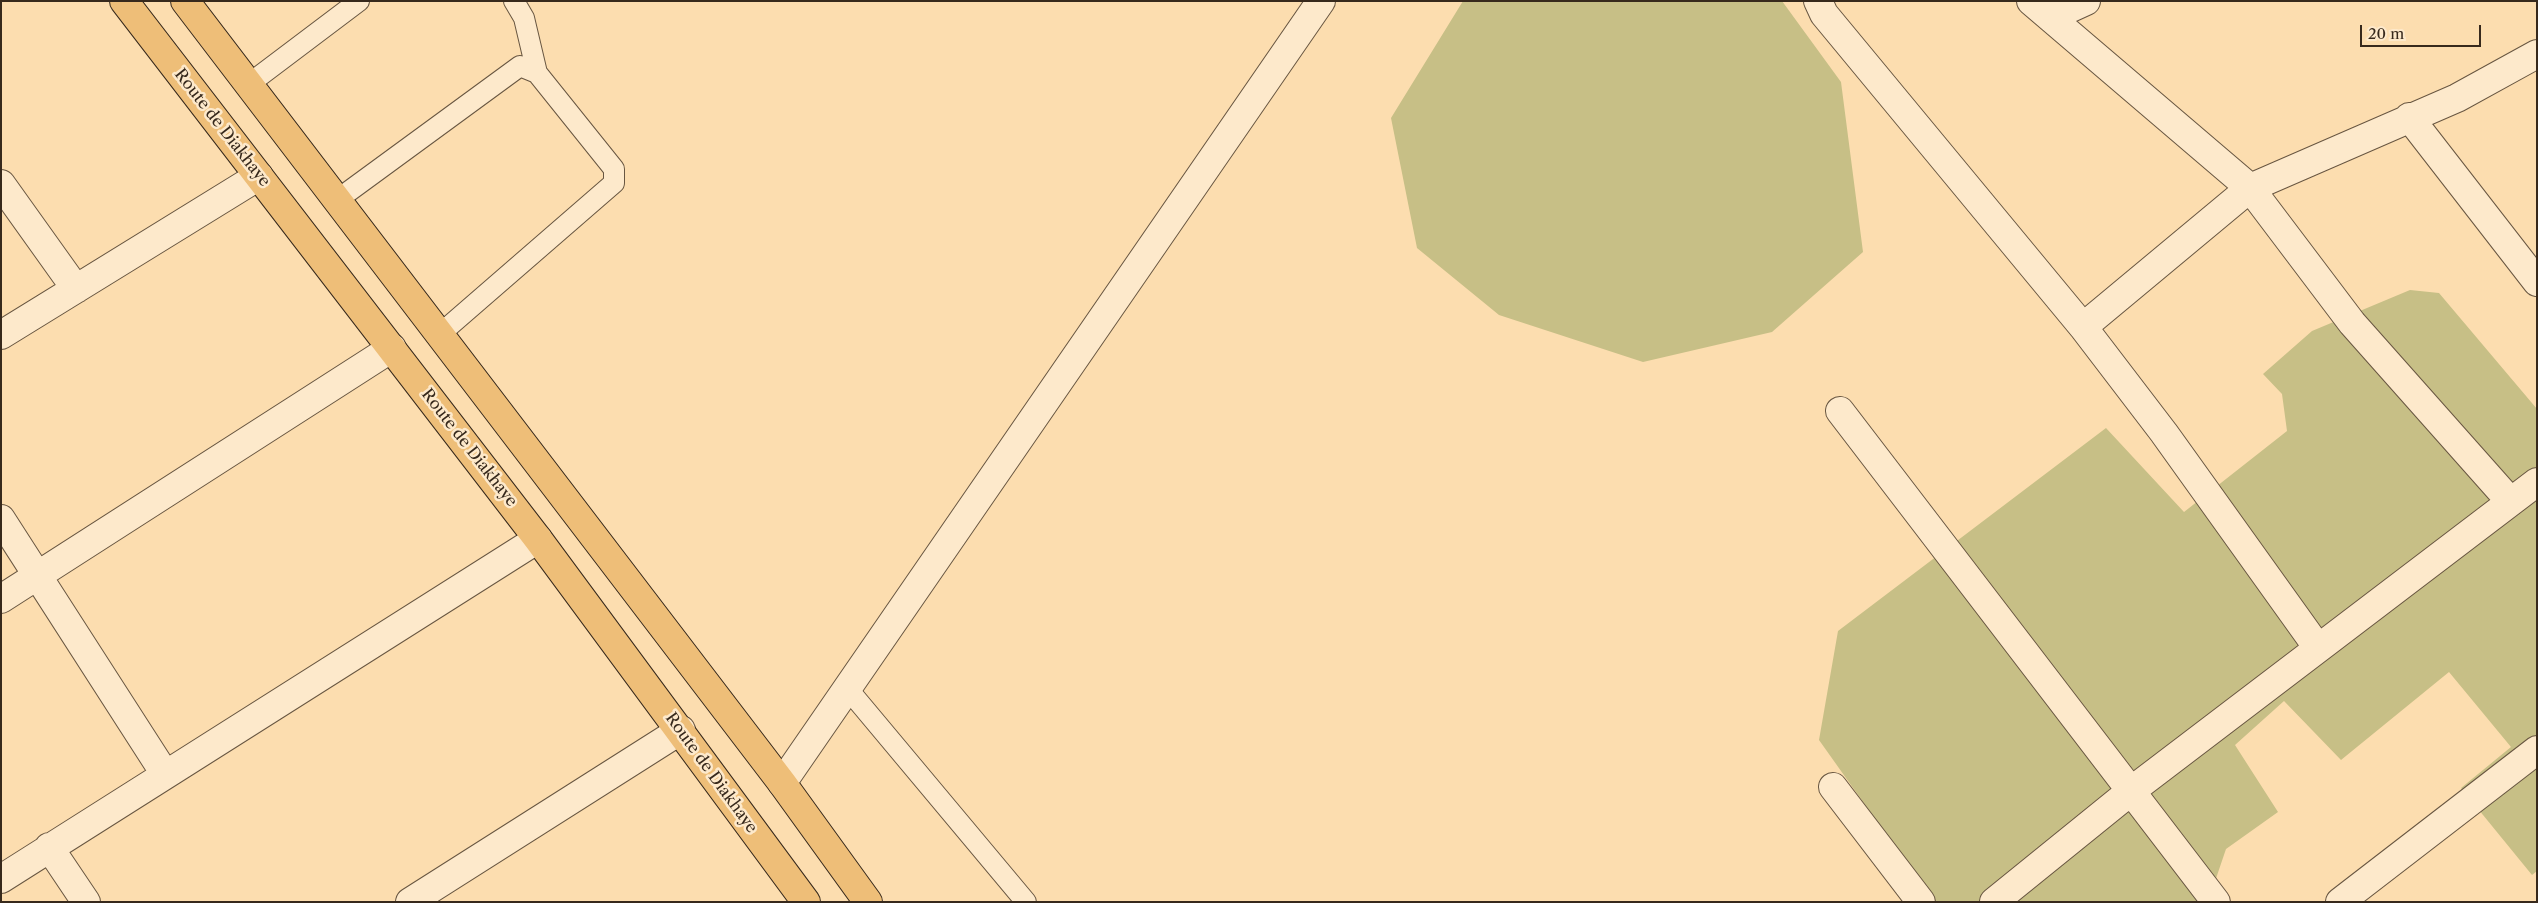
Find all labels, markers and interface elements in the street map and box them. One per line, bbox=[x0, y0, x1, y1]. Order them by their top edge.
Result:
scale bar bbox=[2363, 15, 2484, 47]
text: 20 m bbox=[2368, 24, 2404, 43]
street label: Route de Diakhaye bbox=[170, 65, 274, 191]
street label: Route de Diakhaye bbox=[417, 385, 521, 511]
street label: Route de Diakhaye bbox=[661, 709, 761, 837]

